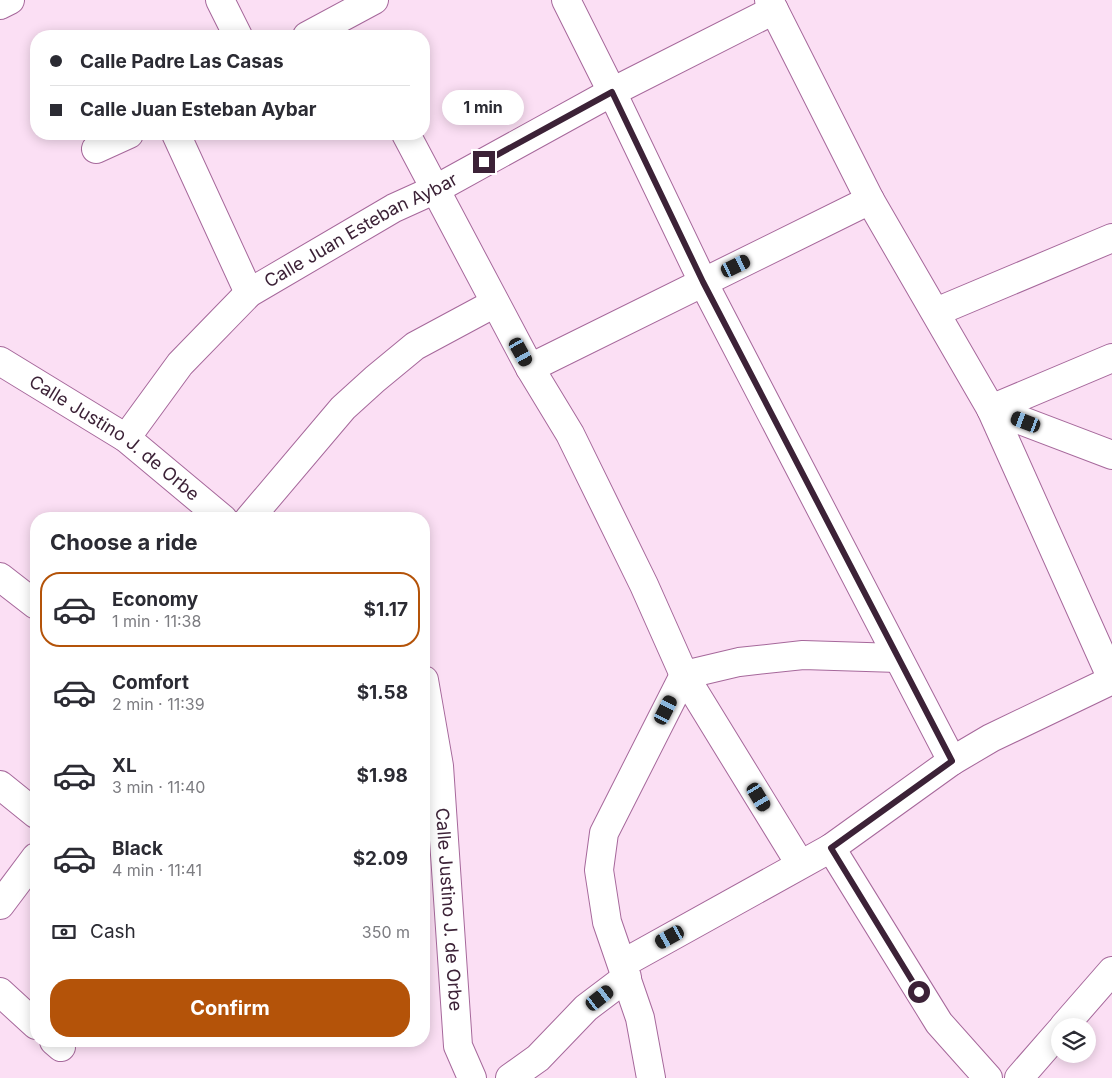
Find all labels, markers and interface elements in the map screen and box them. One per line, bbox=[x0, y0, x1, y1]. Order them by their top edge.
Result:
text: Calle Padre Las Casas bbox=[80, 50, 284, 73]
callout: 1 min bbox=[443, 90, 525, 124]
text: 1 min bbox=[463, 97, 503, 117]
text: Calle Juan Esteban Aybar bbox=[80, 98, 317, 121]
route end bbox=[473, 151, 495, 173]
street label: Calle Juan Esteban Aybar bbox=[260, 168, 461, 292]
car bbox=[719, 253, 752, 279]
car bbox=[507, 335, 534, 369]
street label: Calle Justino J. de Orbe bbox=[26, 370, 204, 505]
car bbox=[1009, 410, 1042, 434]
text: Choose a ride bbox=[50, 529, 198, 555]
icon: car bbox=[52, 587, 97, 632]
text: Economy bbox=[112, 588, 198, 611]
text: $1.17 bbox=[363, 598, 408, 621]
text: 1 min · 11:38 bbox=[112, 611, 201, 631]
icon: car bbox=[52, 670, 97, 715]
text: Comfort bbox=[112, 671, 189, 694]
text: $1.58 bbox=[357, 681, 408, 704]
car bbox=[652, 693, 679, 727]
text: 2 min · 11:39 bbox=[112, 694, 205, 714]
icon: car bbox=[52, 753, 97, 798]
text: XL bbox=[112, 754, 137, 777]
text: $1.98 bbox=[357, 764, 408, 787]
text: 3 min · 11:40 bbox=[112, 777, 205, 797]
car bbox=[744, 780, 773, 814]
street label: Calle Justino J. de Orbe bbox=[432, 807, 467, 1012]
icon: car bbox=[52, 836, 97, 881]
text: Black bbox=[112, 837, 163, 860]
text: $2.09 bbox=[353, 847, 408, 870]
text: 4 min · 11:41 bbox=[112, 860, 202, 880]
icon: cash bbox=[50, 918, 78, 946]
text: Cash bbox=[90, 920, 136, 943]
text: 350 m bbox=[362, 922, 410, 942]
car bbox=[653, 923, 686, 951]
button: Confirm bbox=[50, 979, 410, 1037]
route start bbox=[908, 981, 930, 1003]
car bbox=[583, 983, 616, 1013]
map controls bbox=[1051, 1018, 1096, 1063]
button: layers bbox=[1051, 1018, 1096, 1063]

